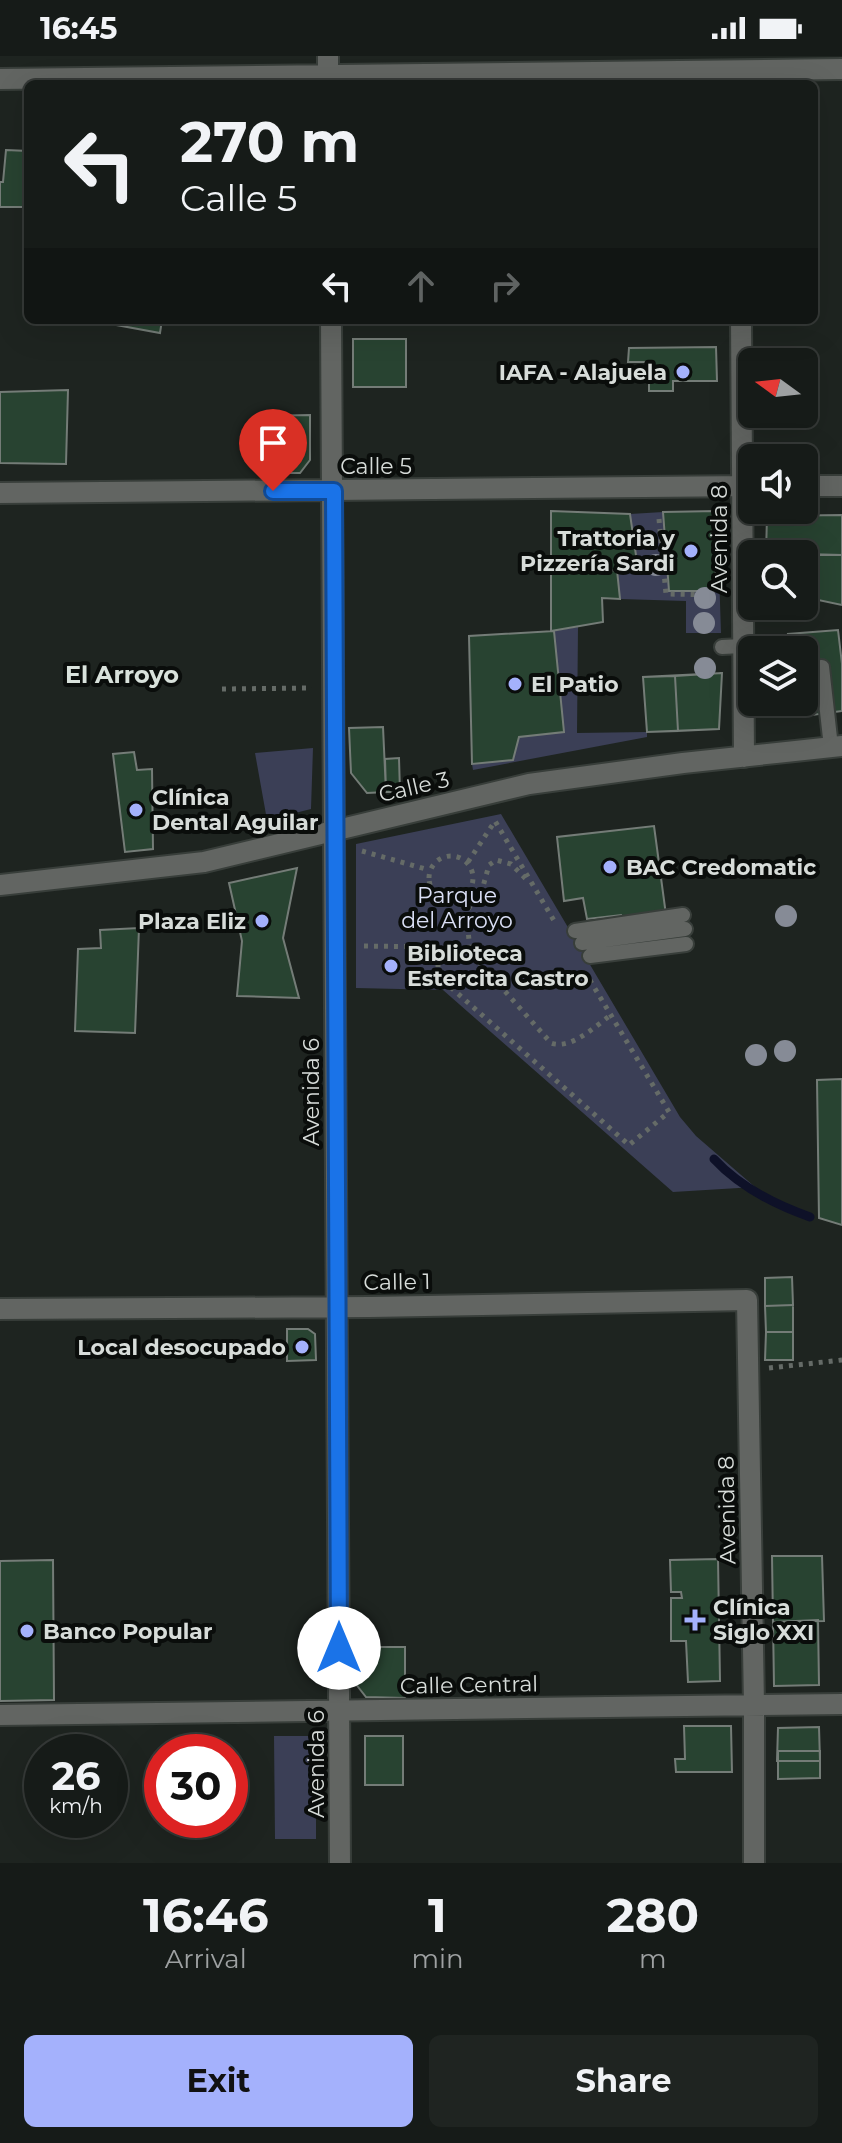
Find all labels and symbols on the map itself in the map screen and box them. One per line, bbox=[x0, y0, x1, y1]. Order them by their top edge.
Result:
north arrow bbox=[738, 348, 818, 428]
place label: IAFA - Alajuela bbox=[499, 359, 667, 386]
marker: IAFA - Alajuela bbox=[674, 363, 692, 381]
pin bbox=[239, 409, 307, 491]
street label: Calle 5 bbox=[340, 453, 412, 480]
street label: Avenida 8 bbox=[706, 485, 733, 593]
place label: Trattoria y Pizzería Sardi bbox=[520, 525, 676, 577]
marker: Trattoria y Pizzería Sardi bbox=[682, 542, 700, 560]
district label: El Arroyo bbox=[65, 660, 179, 689]
place label: El Patio bbox=[531, 671, 619, 698]
marker: El Patio bbox=[506, 675, 524, 693]
street label: Calle 3 bbox=[376, 766, 452, 808]
place label: Clínica Dental Aguilar bbox=[152, 784, 318, 836]
marker: Clínica Dental Aguilar bbox=[127, 801, 145, 819]
place label: BAC Credomatic bbox=[626, 854, 816, 881]
marker: BAC Credomatic bbox=[601, 858, 619, 876]
park label: Parque del Arroyo bbox=[401, 882, 513, 934]
place label: Plaza Eliz bbox=[138, 908, 246, 935]
marker: Plaza Eliz bbox=[253, 912, 271, 930]
place label: Biblioteca Estercita Castro bbox=[407, 940, 589, 992]
marker: Biblioteca Estercita Castro bbox=[382, 957, 400, 975]
street label: Avenida 6 bbox=[298, 1038, 325, 1146]
street label: Calle 1 bbox=[363, 1268, 431, 1296]
place label: Local desocupado bbox=[77, 1334, 286, 1361]
marker: Local desocupado bbox=[293, 1338, 311, 1356]
street label: Avenida 8 bbox=[713, 1455, 741, 1565]
place label: Clínica Siglo XXI bbox=[713, 1594, 814, 1646]
position arrow bbox=[297, 1606, 381, 1690]
marker: Clínica Siglo XXI bbox=[684, 1609, 706, 1631]
place label: Banco Popular bbox=[43, 1618, 212, 1645]
marker: Banco Popular bbox=[18, 1622, 36, 1640]
street label: Calle Central bbox=[400, 1670, 538, 1700]
street label: Avenida 6 bbox=[303, 1710, 330, 1818]
speed limit sign: 30 bbox=[144, 1734, 248, 1838]

